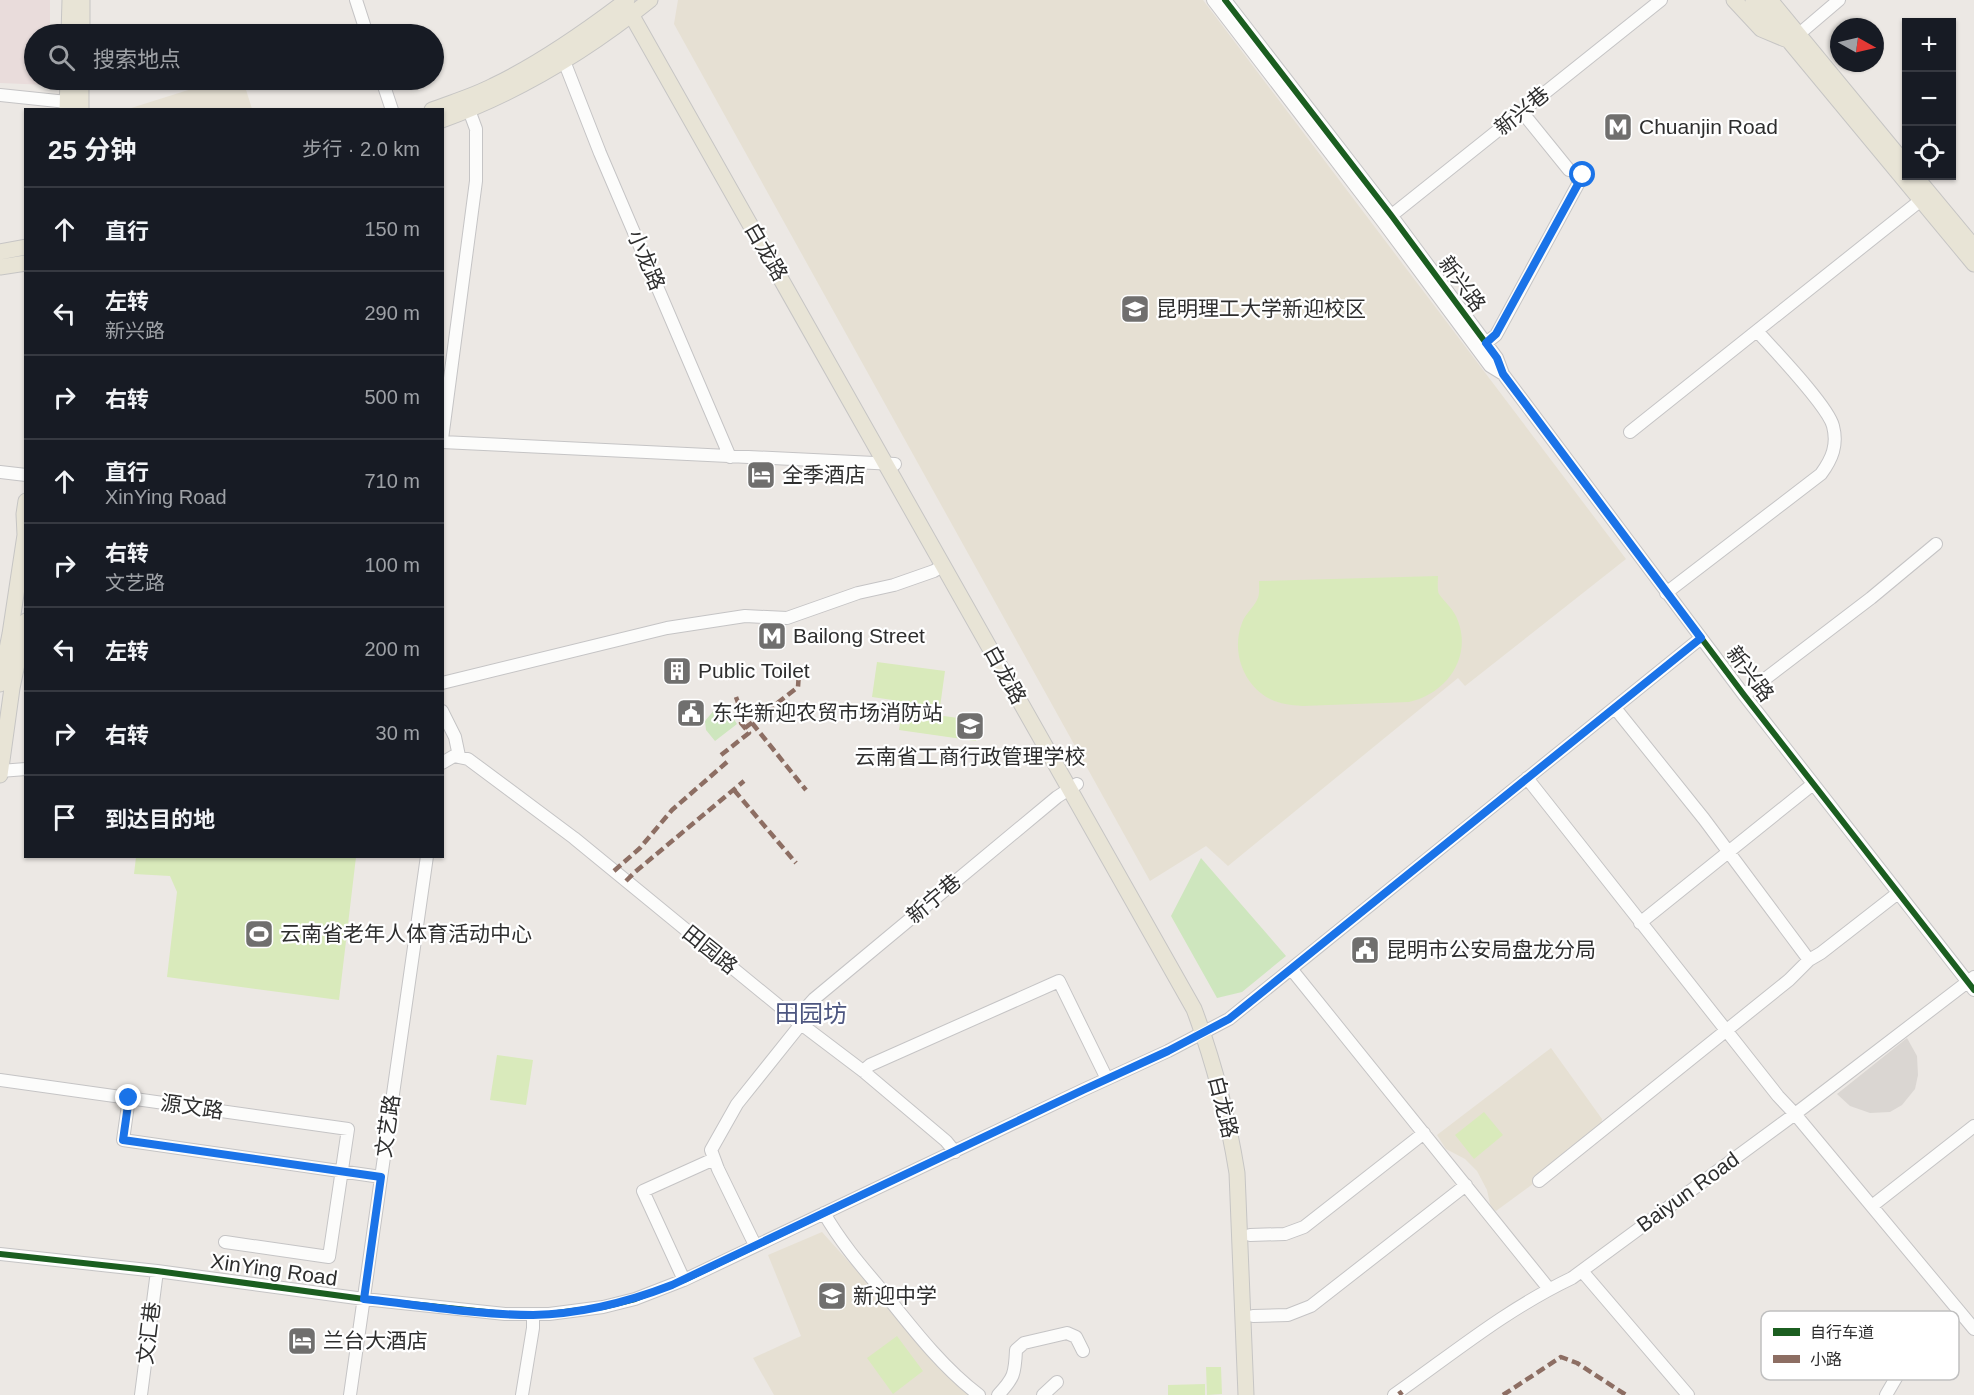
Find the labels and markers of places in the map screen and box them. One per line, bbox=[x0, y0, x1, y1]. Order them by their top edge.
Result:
metro station icon: Chuanjin Road bbox=[1602, 111, 1634, 143]
place label: Chuanjin Road bbox=[1639, 115, 1778, 138]
school or university icon: 昆明理工大学新迎校区 bbox=[1119, 293, 1151, 325]
place label: 昆明理工大学新迎校区 bbox=[1156, 297, 1366, 320]
hotel icon: 全季酒店 bbox=[745, 459, 777, 491]
place label: 全季酒店 bbox=[782, 463, 866, 486]
metro station icon: Bailong Street bbox=[756, 620, 788, 652]
place label: Bailong Street bbox=[793, 624, 925, 647]
building icon: Public Toilet bbox=[661, 655, 693, 687]
place label: Public Toilet bbox=[698, 659, 810, 682]
public building icon: 东华新迎农贸市场消防站 bbox=[675, 697, 707, 729]
place label: 东华新迎农贸市场消防站 bbox=[712, 701, 943, 724]
school or university icon: 云南省工商行政管理学校 bbox=[954, 710, 986, 742]
place label: 云南省工商行政管理学校 bbox=[855, 745, 1086, 768]
sports icon: 云南省老年人体育活动中心 bbox=[243, 918, 275, 950]
place label: 云南省老年人体育活动中心 bbox=[280, 922, 532, 945]
public building icon: 昆明市公安局盘龙分局 bbox=[1349, 934, 1381, 966]
place label: 昆明市公安局盘龙分局 bbox=[1386, 938, 1596, 961]
school or university icon: 新迎中学 bbox=[816, 1280, 848, 1312]
place label: 新迎中学 bbox=[853, 1284, 937, 1307]
hotel icon: 兰台大酒店 bbox=[286, 1325, 318, 1357]
place label: 兰台大酒店 bbox=[323, 1329, 428, 1352]

